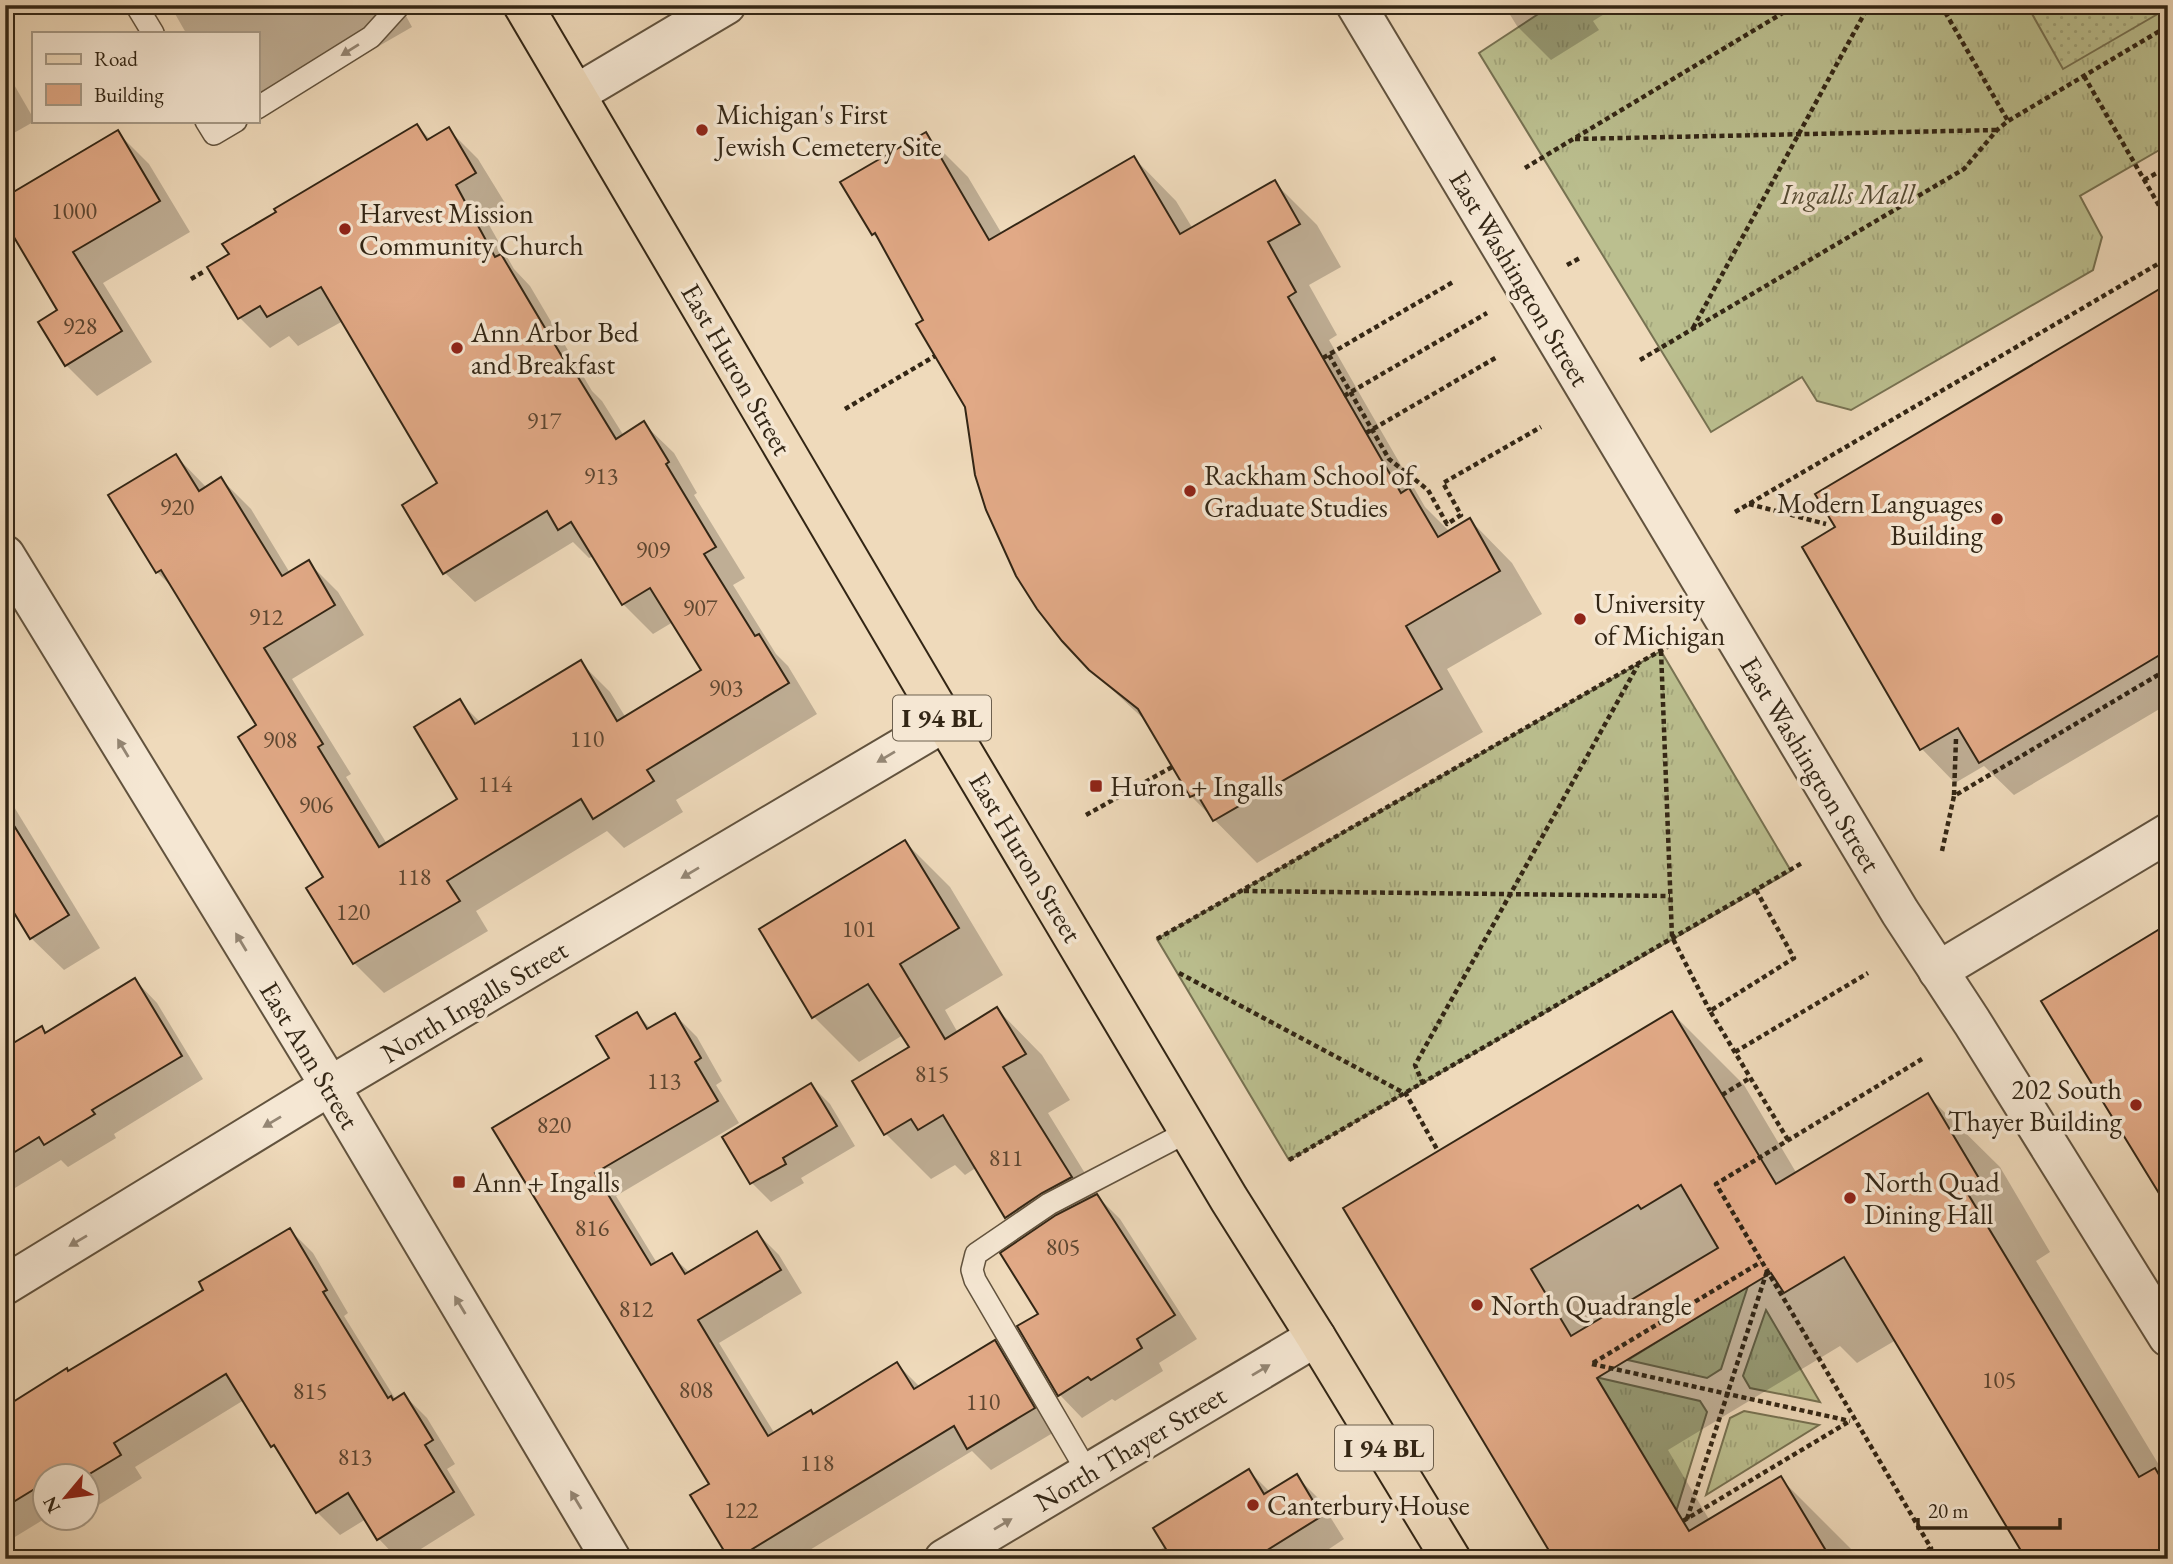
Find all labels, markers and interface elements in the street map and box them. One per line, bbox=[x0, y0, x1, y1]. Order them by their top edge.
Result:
legend bbox=[32, 32, 259, 122]
one-way arrow bbox=[340, 44, 359, 57]
text: Road bbox=[94, 45, 138, 72]
text: Building bbox=[94, 81, 164, 108]
place label: Michigan's First Jewish Cemetery Site bbox=[714, 96, 942, 164]
marker: Michigan's First Jewish Cemetery Site bbox=[694, 122, 710, 138]
street label: East Washington Street bbox=[1441, 163, 1599, 393]
park label: Ingalls Mall bbox=[1780, 176, 1916, 212]
house number: 1000 bbox=[51, 195, 97, 226]
place label: Harvest Mission Community Church bbox=[359, 195, 584, 263]
marker: Harvest Mission Community Church bbox=[337, 221, 353, 237]
street label: East Huron Street bbox=[673, 277, 801, 461]
house number: 928 bbox=[63, 310, 97, 341]
place label: Ann Arbor Bed and Breakfast bbox=[470, 314, 640, 382]
marker: Ann Arbor Bed and Breakfast bbox=[449, 340, 465, 356]
house number: 917 bbox=[527, 405, 562, 436]
place label: Rackham School of Graduate Studies bbox=[1204, 457, 1417, 525]
house number: 913 bbox=[584, 460, 618, 491]
marker: Rackham School of Graduate Studies bbox=[1182, 483, 1198, 499]
place label: Modern Languages Building bbox=[1777, 485, 1984, 553]
house number: 920 bbox=[160, 491, 194, 522]
marker: Modern Languages Building bbox=[1989, 511, 2005, 527]
house number: 909 bbox=[636, 534, 671, 565]
place label: University of Michigan bbox=[1594, 585, 1725, 653]
house number: 907 bbox=[683, 592, 718, 623]
house number: 912 bbox=[249, 601, 284, 632]
marker: University of Michigan bbox=[1572, 611, 1588, 627]
street label: East Washington Street bbox=[1732, 649, 1890, 879]
house number: 903 bbox=[709, 672, 743, 703]
road number: I 94 BL bbox=[893, 696, 991, 740]
house number: 110 bbox=[570, 723, 604, 754]
house number: 908 bbox=[263, 724, 297, 755]
one-way arrow bbox=[116, 738, 129, 757]
one-way arrow bbox=[876, 750, 895, 763]
street label: East Huron Street bbox=[961, 765, 1091, 949]
house number: 114 bbox=[478, 768, 513, 799]
place label: Huron + Ingalls bbox=[1110, 768, 1283, 804]
marker: Huron + Ingalls bbox=[1088, 778, 1104, 794]
house number: 906 bbox=[299, 789, 333, 820]
house number: 118 bbox=[397, 861, 431, 892]
one-way arrow bbox=[681, 866, 700, 879]
house number: 120 bbox=[336, 896, 370, 927]
house number: 101 bbox=[842, 913, 876, 944]
street label: North Ingalls Street bbox=[374, 931, 574, 1071]
one-way arrow bbox=[235, 932, 248, 952]
street label: East Ann Street bbox=[252, 975, 368, 1135]
house number: 815 bbox=[915, 1058, 949, 1089]
house number: 113 bbox=[647, 1065, 681, 1096]
place label: 202 South Thayer Building bbox=[1948, 1071, 2123, 1139]
marker: 202 South Thayer Building bbox=[2128, 1097, 2144, 1113]
house number: 820 bbox=[537, 1109, 571, 1140]
one-way arrow bbox=[263, 1116, 282, 1128]
house number: 811 bbox=[989, 1142, 1023, 1173]
place label: Ann + Ingalls bbox=[472, 1164, 620, 1200]
place label: North Quad Dining Hall bbox=[1864, 1164, 2000, 1232]
marker: Ann + Ingalls bbox=[451, 1174, 467, 1190]
marker: North Quad Dining Hall bbox=[1842, 1190, 1858, 1206]
house number: 816 bbox=[575, 1212, 609, 1243]
house number: 805 bbox=[1046, 1231, 1080, 1262]
one-way arrow bbox=[68, 1234, 88, 1247]
place label: North Quadrangle bbox=[1491, 1287, 1692, 1323]
house number: 812 bbox=[619, 1293, 654, 1324]
one-way arrow bbox=[453, 1295, 466, 1314]
marker: North Quadrangle bbox=[1469, 1297, 1485, 1313]
one-way arrow bbox=[1252, 1364, 1271, 1376]
house number: 105 bbox=[1982, 1364, 2016, 1395]
house number: 808 bbox=[679, 1374, 713, 1405]
house number: 815 bbox=[293, 1375, 327, 1406]
street label: North Thayer Street bbox=[1028, 1377, 1233, 1519]
house number: 110 bbox=[966, 1386, 1000, 1417]
road number: I 94 BL bbox=[1335, 1426, 1433, 1470]
house number: 813 bbox=[338, 1441, 372, 1472]
house number: 118 bbox=[800, 1447, 834, 1478]
north arrow bbox=[32, 1462, 102, 1532]
place label: Canterbury House bbox=[1267, 1487, 1470, 1523]
scale bar bbox=[1918, 1487, 2059, 1531]
one-way arrow bbox=[570, 1491, 582, 1510]
text: N bbox=[37, 1492, 66, 1518]
house number: 122 bbox=[724, 1494, 759, 1525]
marker: Canterbury House bbox=[1245, 1497, 1261, 1513]
text: 20 m bbox=[1928, 1497, 1969, 1524]
one-way arrow bbox=[993, 1518, 1012, 1530]

